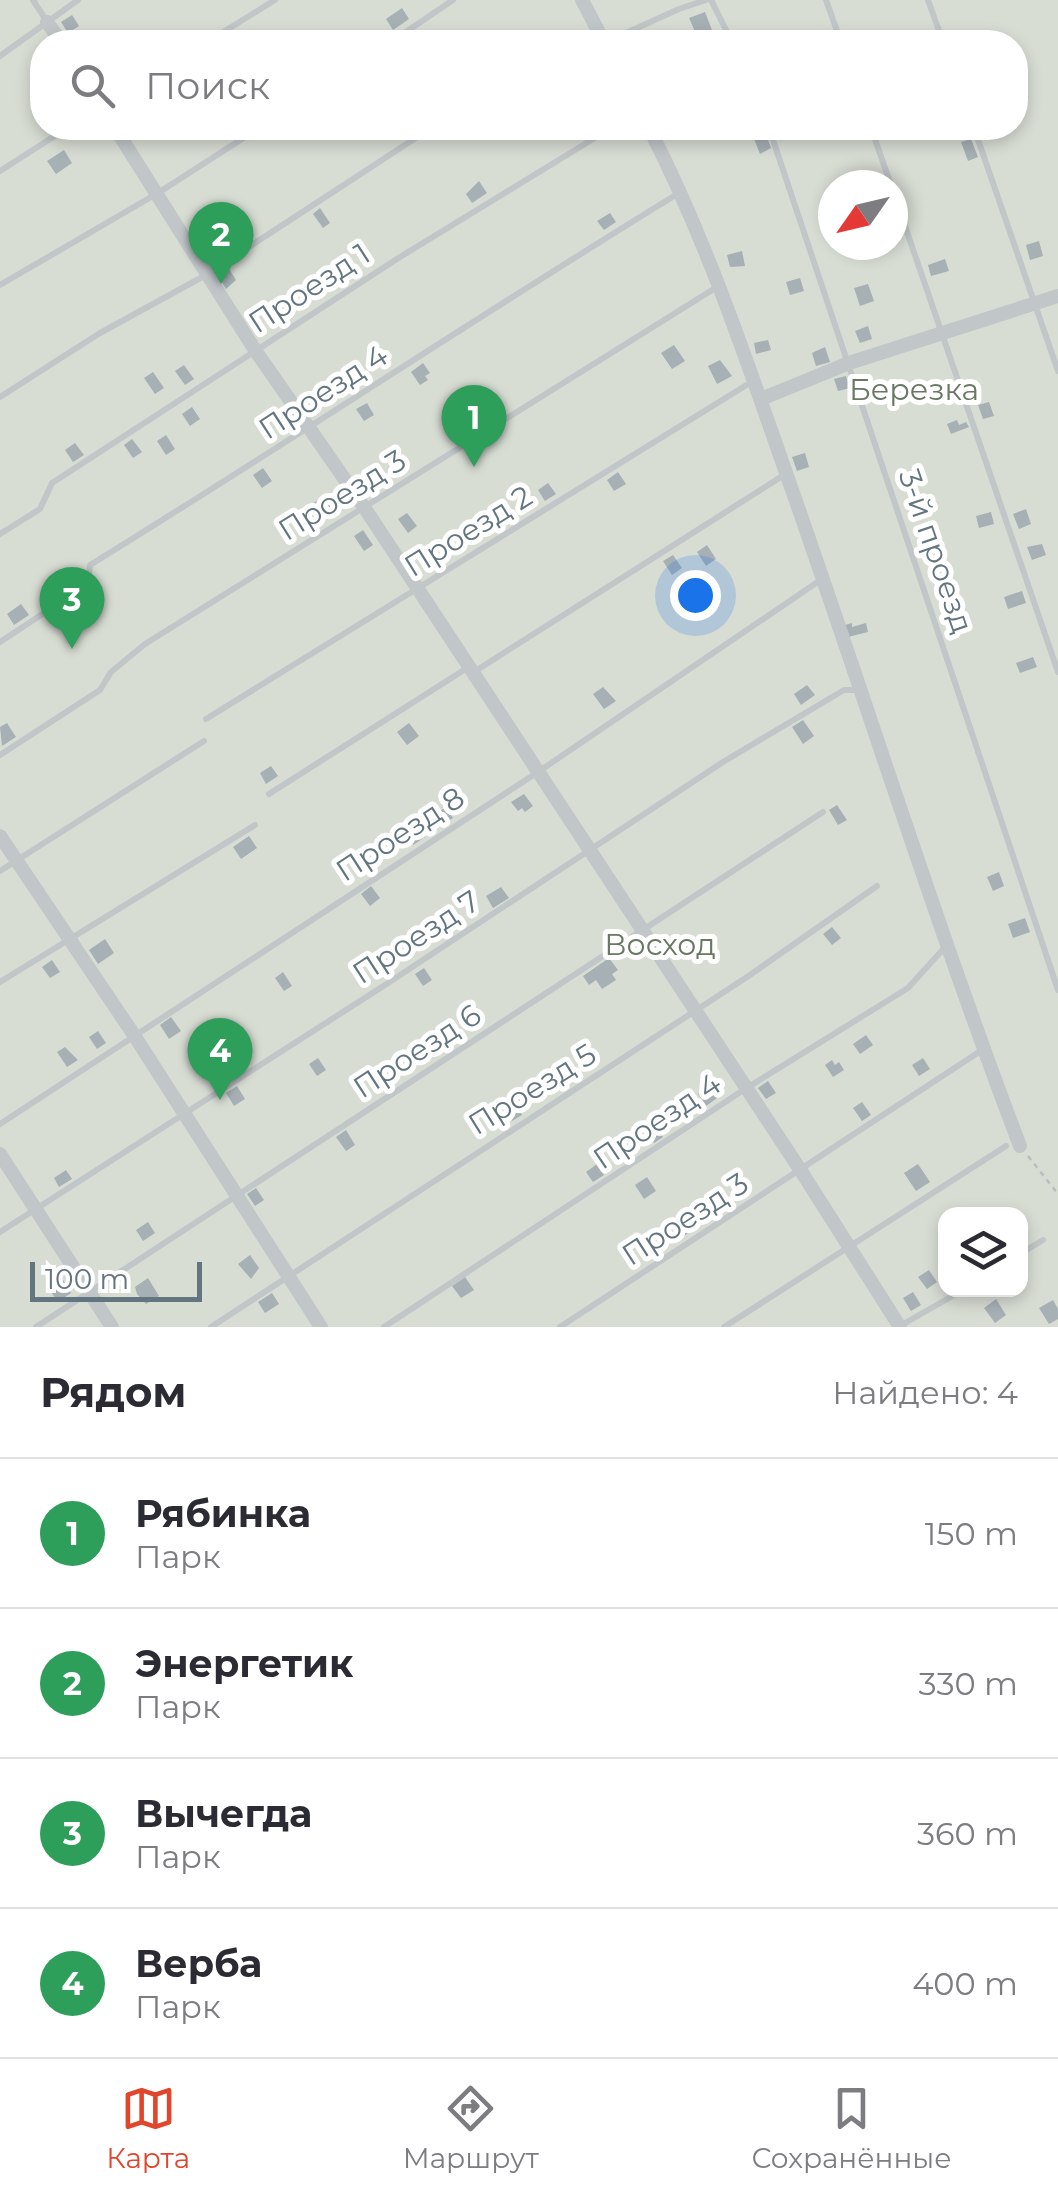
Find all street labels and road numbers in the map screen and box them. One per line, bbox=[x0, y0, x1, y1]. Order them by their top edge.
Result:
street label: Проезд 1 bbox=[241, 235, 377, 341]
street label: Проезд 4 bbox=[252, 337, 395, 447]
street label: Проезд 3 bbox=[271, 441, 413, 549]
street label: 3-й проезд bbox=[891, 464, 981, 638]
street label: Проезд 2 bbox=[397, 477, 539, 585]
street label: Проезд 8 bbox=[329, 779, 471, 889]
street label: Проезд 7 bbox=[346, 882, 486, 992]
street label: Проезд 6 bbox=[346, 996, 488, 1106]
street label: Проезд 5 bbox=[461, 1035, 603, 1143]
street label: Проезд 4 bbox=[586, 1065, 728, 1177]
street label: Проезд 3 bbox=[615, 1164, 755, 1274]

